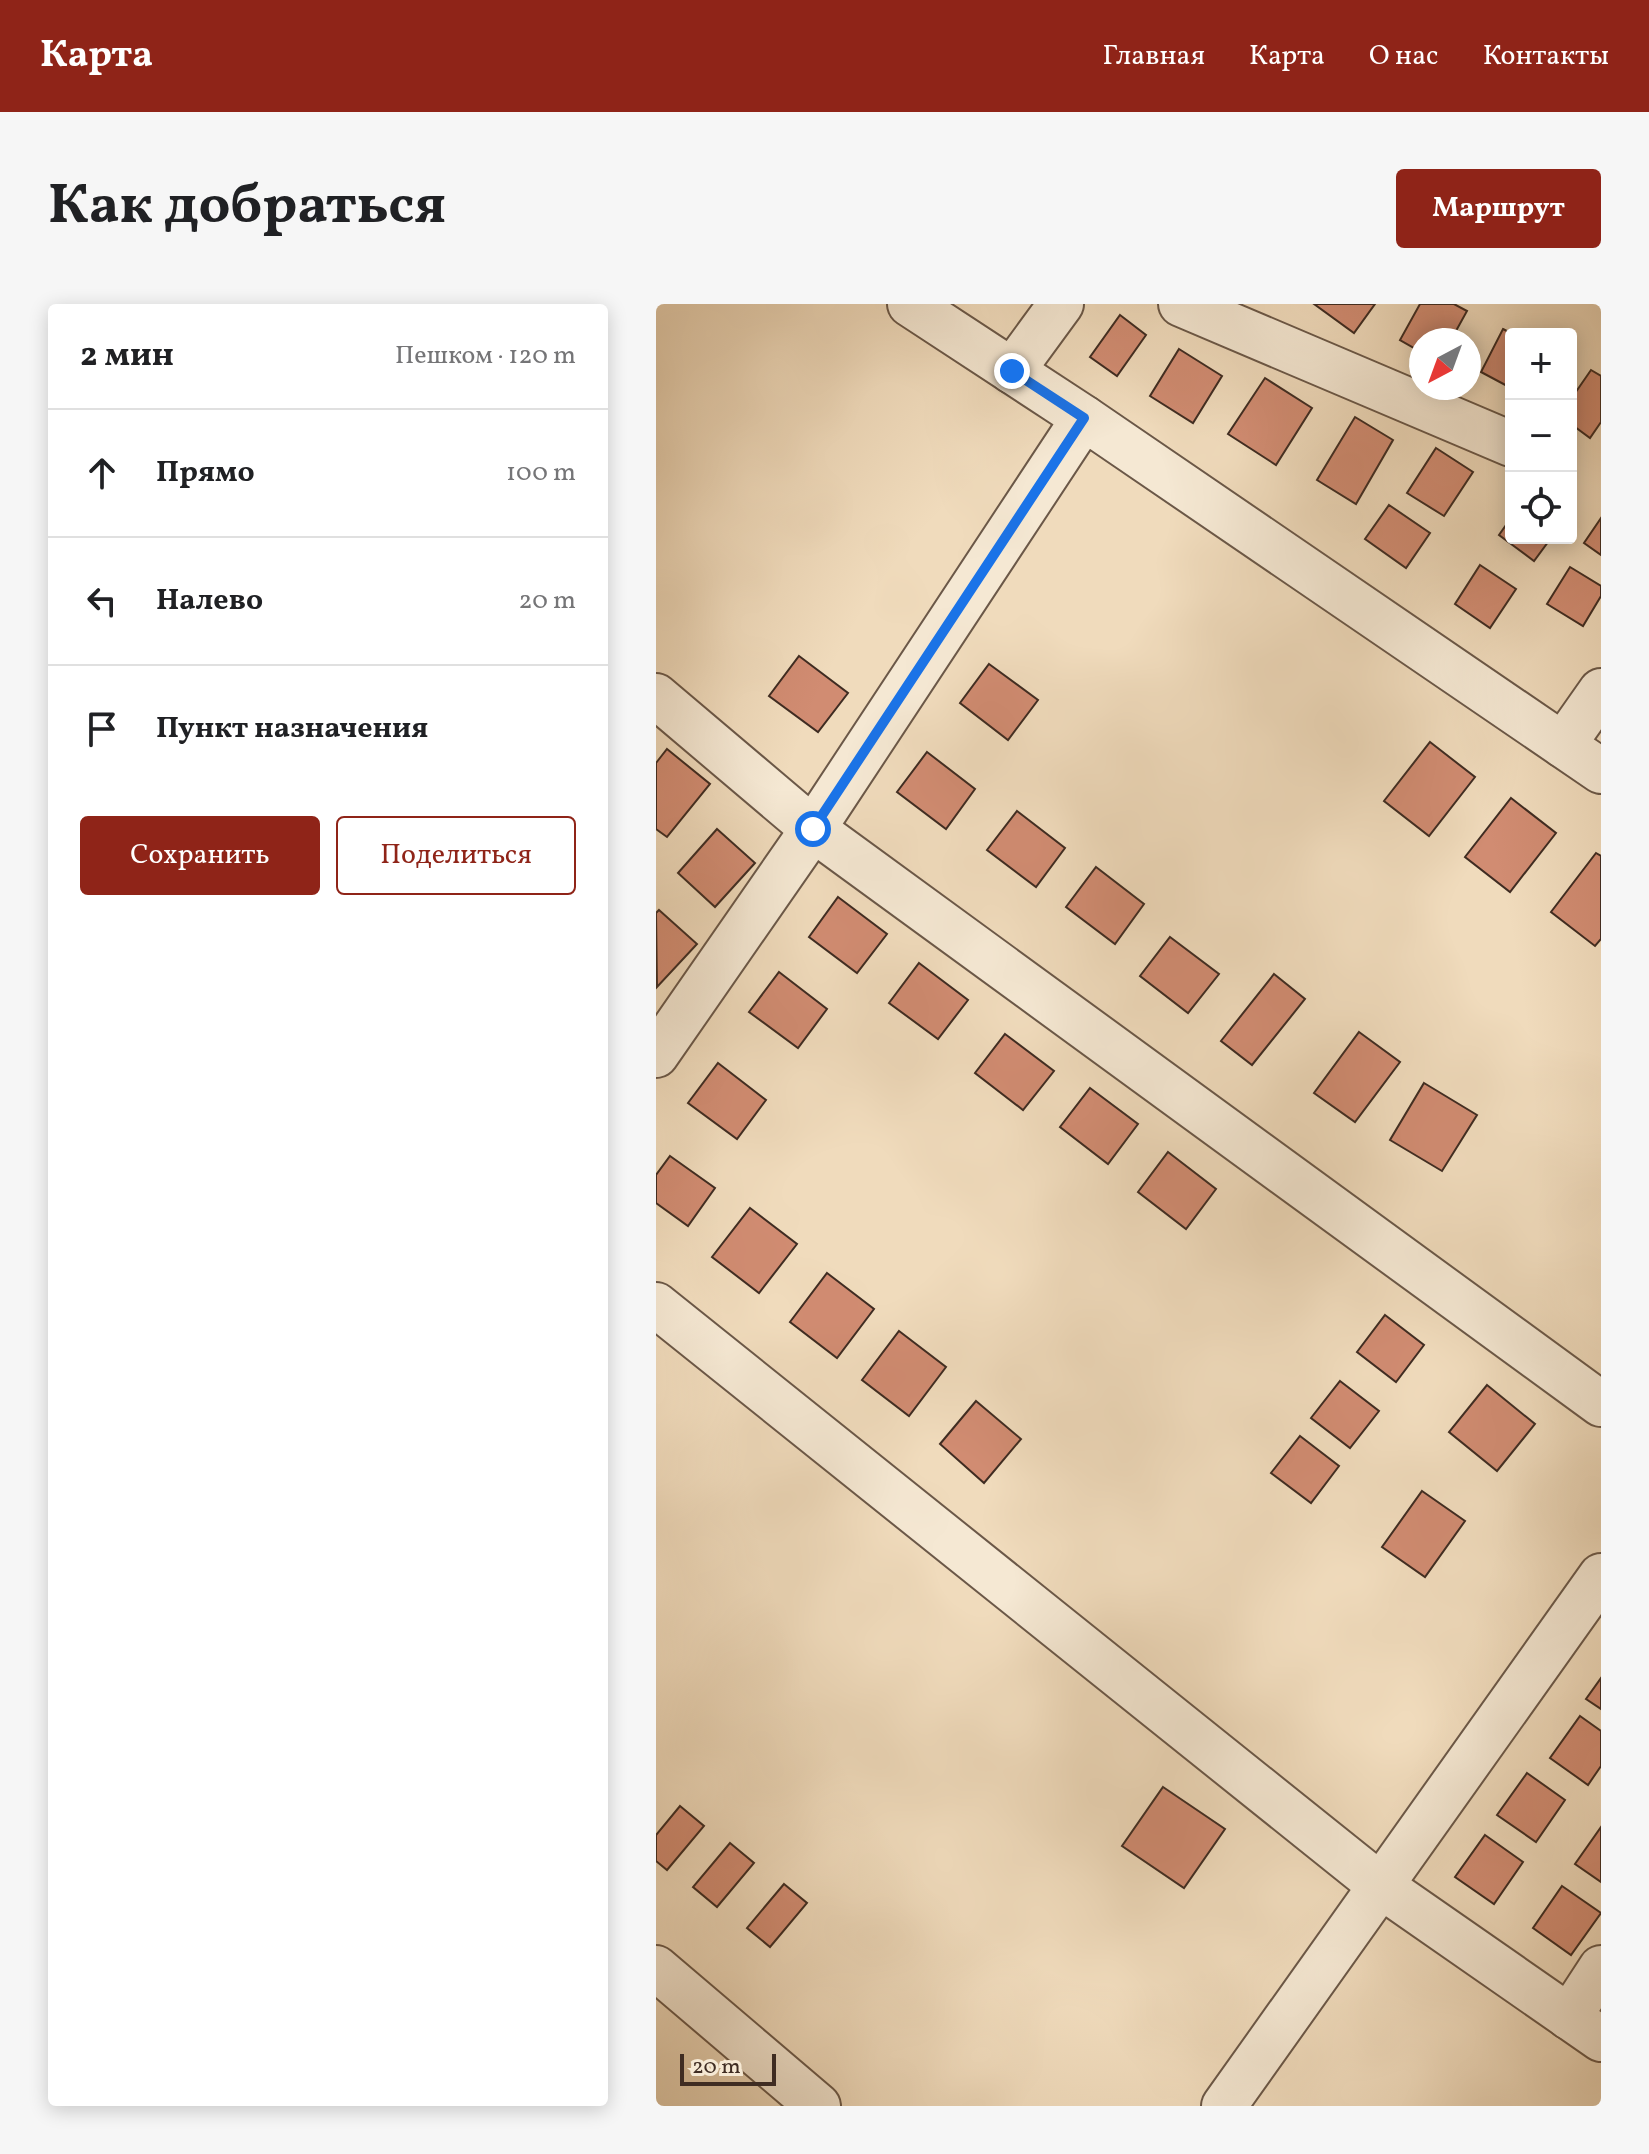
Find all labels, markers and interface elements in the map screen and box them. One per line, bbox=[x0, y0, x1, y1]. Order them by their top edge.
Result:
text: Карта bbox=[40, 30, 153, 83]
text: Главная bbox=[1103, 37, 1205, 76]
text: Карта bbox=[1249, 37, 1325, 76]
text: О нас bbox=[1369, 37, 1439, 76]
text: Контакты bbox=[1483, 37, 1609, 76]
text: Как добраться bbox=[48, 169, 446, 247]
button: Маршрут bbox=[1396, 169, 1601, 248]
north arrow bbox=[1409, 328, 1481, 400]
map controls bbox=[1505, 328, 1577, 544]
button: + bbox=[1505, 328, 1577, 400]
text: 2 мин bbox=[80, 333, 174, 380]
text: Пешком · 120 m bbox=[395, 338, 576, 374]
route end bbox=[994, 353, 1030, 389]
button: − bbox=[1505, 400, 1577, 472]
icon: ahead bbox=[80, 451, 124, 495]
text: Прямо bbox=[156, 452, 255, 494]
text: 100 m bbox=[506, 455, 576, 491]
button: locate bbox=[1505, 472, 1577, 544]
icon: left bbox=[80, 579, 124, 623]
text: Налево bbox=[156, 580, 263, 622]
text: 20 m bbox=[518, 583, 576, 619]
icon: arrive bbox=[80, 707, 124, 751]
text: Пункт назначения bbox=[156, 708, 428, 750]
route start bbox=[795, 811, 831, 847]
button: Сохранить bbox=[80, 816, 320, 895]
button: Поделиться bbox=[336, 816, 576, 895]
scale bar bbox=[680, 2050, 776, 2086]
text: 20 m bbox=[692, 2052, 741, 2083]

